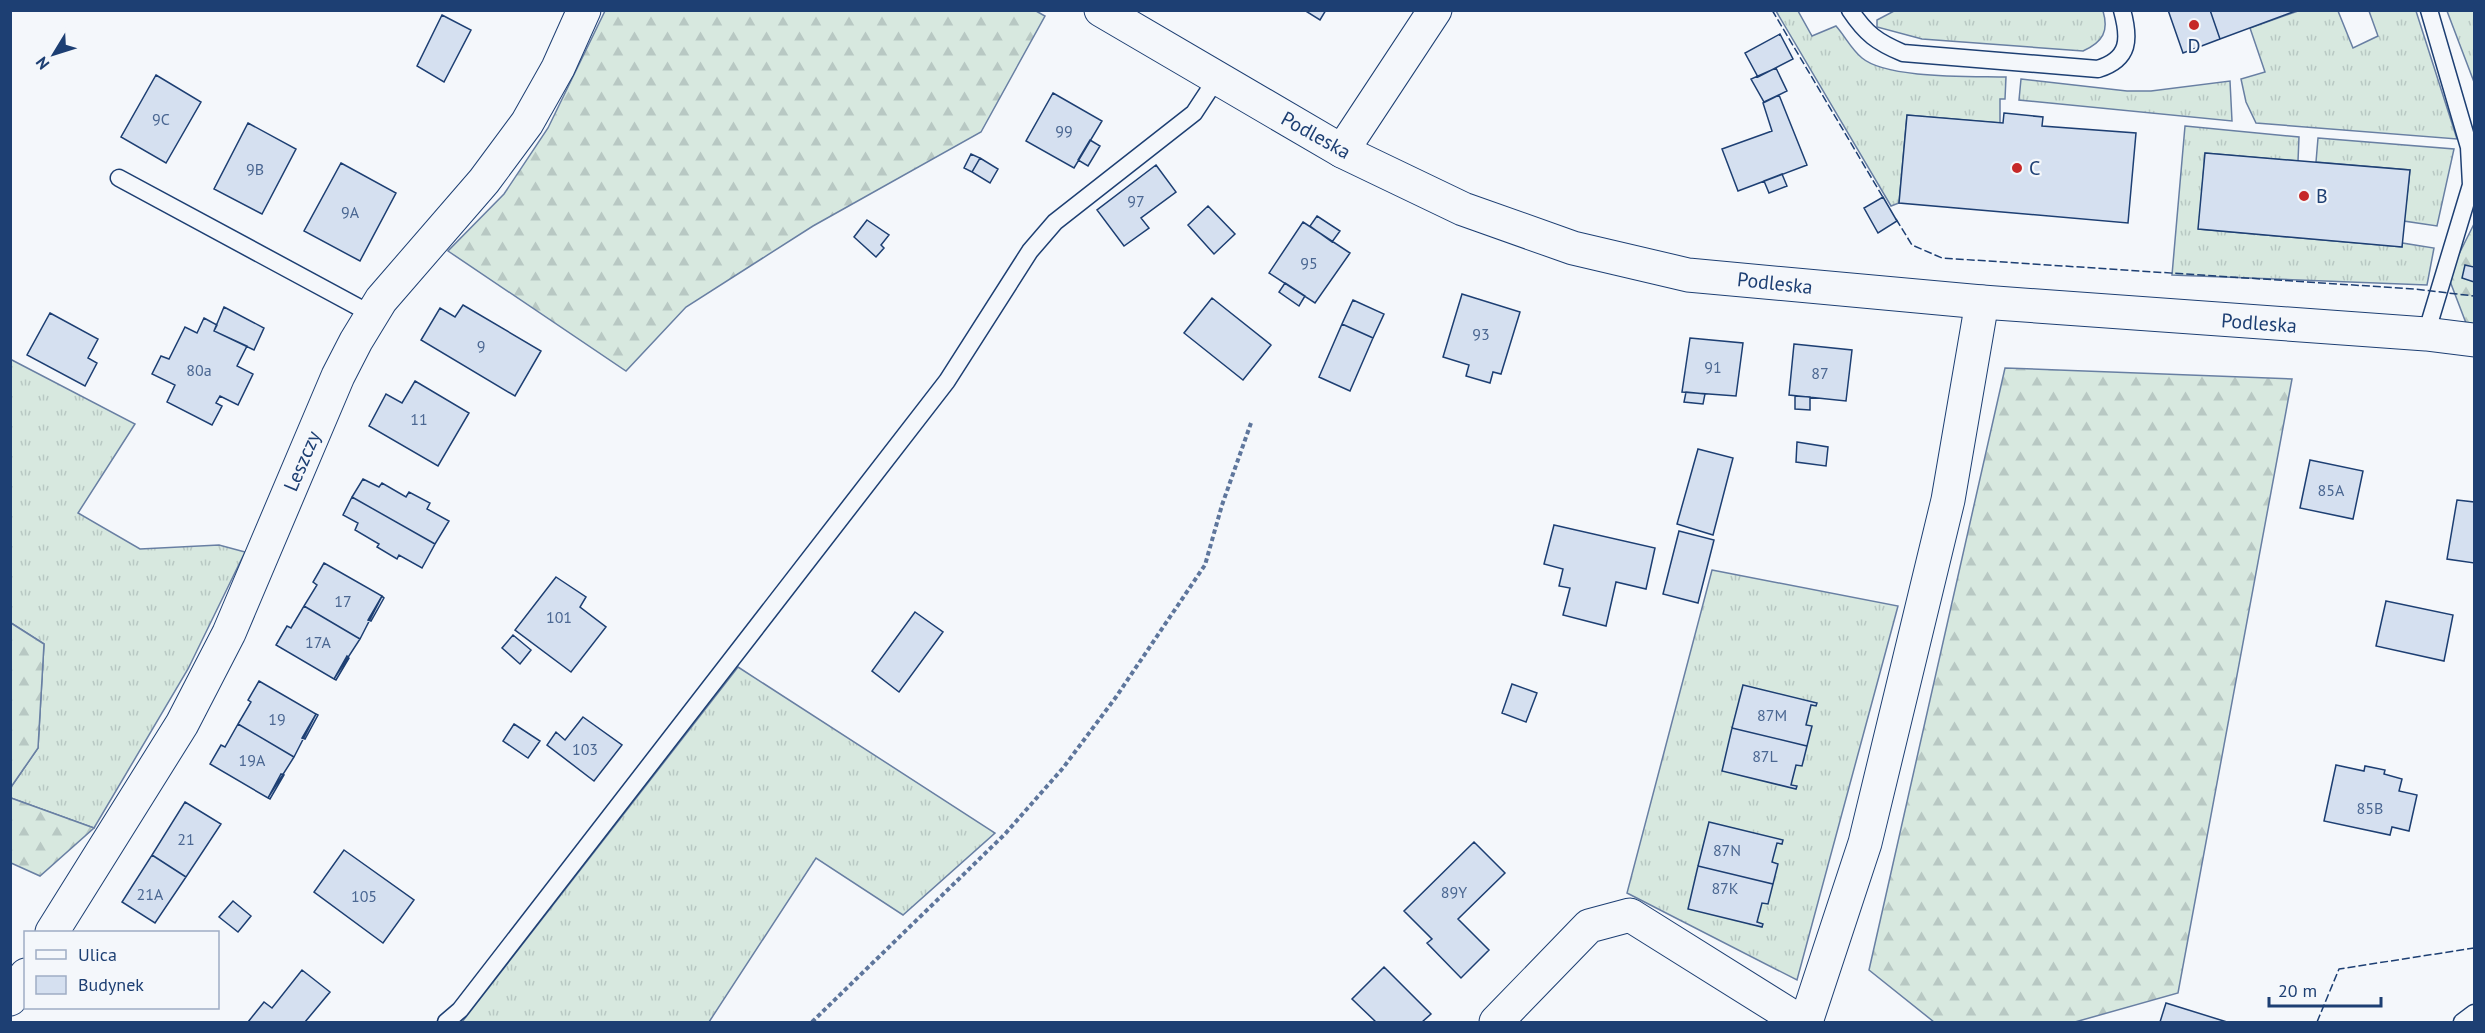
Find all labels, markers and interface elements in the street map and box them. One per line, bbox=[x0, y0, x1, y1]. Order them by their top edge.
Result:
marker: D bbox=[2187, 18, 2201, 32]
north arrow bbox=[24, 24, 84, 84]
place label: D bbox=[2187, 33, 2201, 59]
text: N bbox=[31, 53, 53, 74]
street label: Podleska bbox=[1277, 105, 1355, 165]
house number: 9C bbox=[152, 109, 170, 129]
house number: 99 bbox=[1055, 121, 1073, 141]
place label: C bbox=[2029, 155, 2040, 181]
house number: 9B bbox=[246, 159, 264, 179]
marker: C bbox=[2010, 161, 2024, 175]
place label: B bbox=[2316, 183, 2328, 209]
marker: B bbox=[2297, 189, 2311, 203]
house number: 97 bbox=[1127, 191, 1145, 211]
house number: 9A bbox=[341, 202, 360, 222]
house number: 95 bbox=[1300, 253, 1318, 273]
street label: Podleska bbox=[1736, 266, 1814, 300]
street label: Podleska bbox=[2220, 307, 2298, 339]
house number: 93 bbox=[1472, 324, 1490, 344]
house number: 9 bbox=[477, 336, 485, 356]
house number: 91 bbox=[1704, 357, 1722, 377]
house number: 80a bbox=[186, 360, 212, 380]
house number: 87 bbox=[1811, 363, 1829, 383]
house number: 11 bbox=[410, 409, 428, 429]
street label: Leszczy bbox=[278, 426, 327, 495]
house number: 85A bbox=[2318, 480, 2345, 500]
house number: 17 bbox=[334, 591, 352, 611]
house number: 101 bbox=[546, 607, 572, 627]
house number: 17A bbox=[305, 632, 332, 652]
house number: 87M bbox=[1757, 705, 1787, 725]
house number: 19 bbox=[268, 709, 286, 729]
house number: 103 bbox=[572, 739, 598, 759]
house number: 87L bbox=[1752, 746, 1778, 766]
house number: 19A bbox=[239, 750, 266, 770]
house number: 85B bbox=[2357, 798, 2383, 818]
house number: 21 bbox=[177, 829, 195, 849]
house number: 87N bbox=[1713, 840, 1741, 860]
house number: 87K bbox=[1711, 878, 1739, 898]
house number: 89Y bbox=[1441, 882, 1467, 902]
house number: 21A bbox=[137, 884, 164, 904]
house number: 105 bbox=[351, 886, 377, 906]
legend bbox=[24, 931, 219, 1009]
text: Ulica bbox=[78, 943, 117, 966]
scale bar bbox=[2269, 970, 2382, 1008]
text: Budynek bbox=[78, 973, 144, 996]
text: 20 m bbox=[2278, 979, 2317, 1002]

